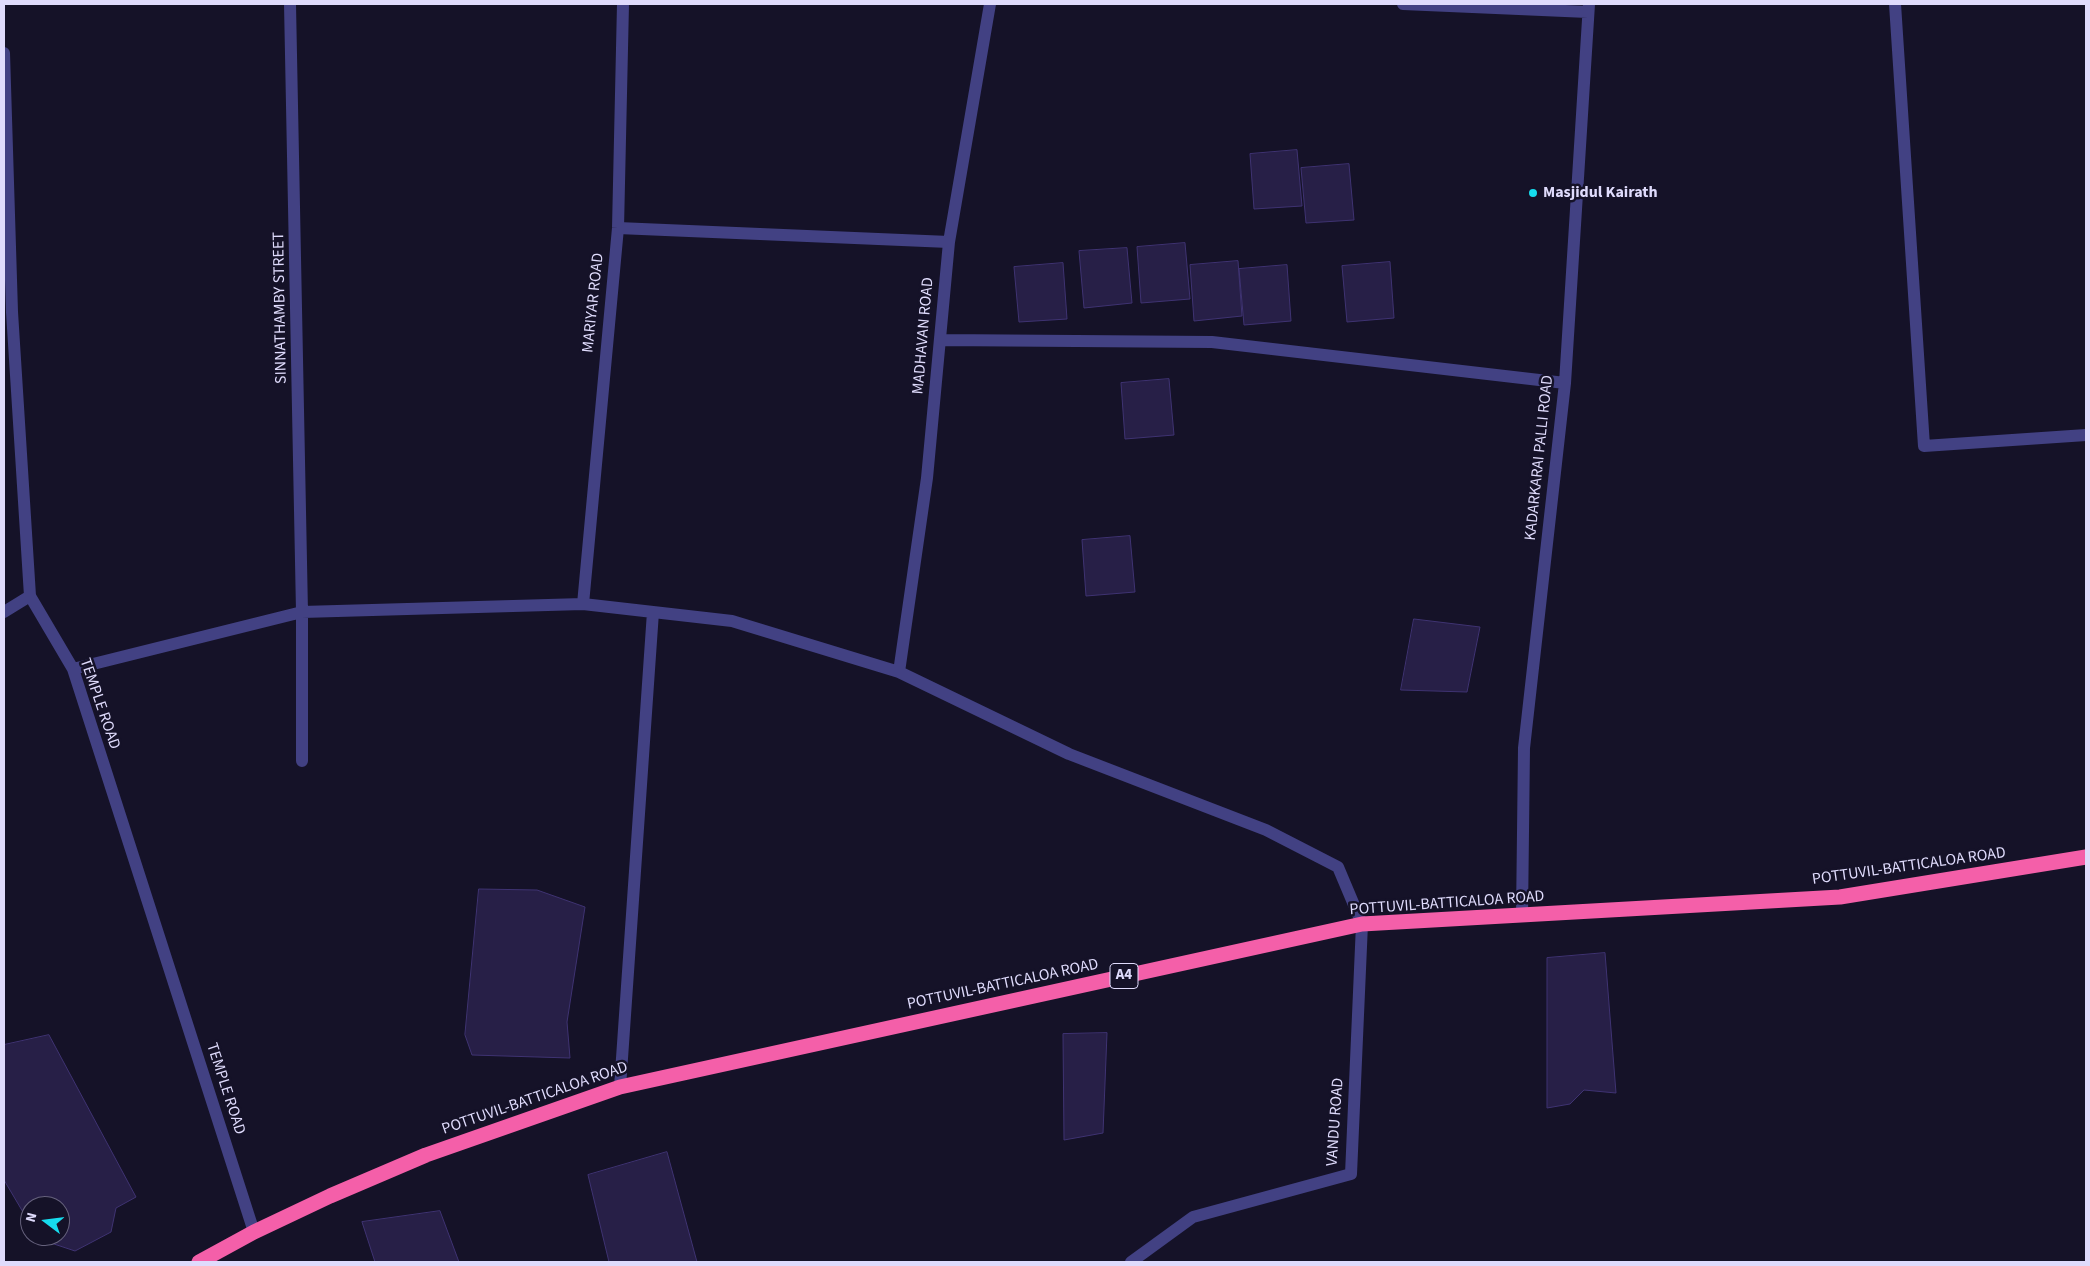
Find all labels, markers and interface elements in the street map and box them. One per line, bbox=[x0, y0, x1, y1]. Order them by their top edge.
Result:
place label: Masjidul Kairath bbox=[1543, 183, 1658, 203]
marker: Masjidul Kairath bbox=[1527, 187, 1539, 199]
street label: SINNATHAMBY STREET bbox=[270, 232, 292, 384]
street label: MARIYAR ROAD bbox=[579, 252, 609, 354]
street label: MADHAVAN ROAD bbox=[909, 277, 939, 395]
street label: KADARKARAI PALLI ROAD bbox=[1522, 374, 1558, 542]
street label: TEMPLE ROAD bbox=[74, 656, 124, 752]
street label: POTTUVIL-BATTICALOA ROAD bbox=[1811, 844, 2007, 890]
street label: POTTUVIL-BATTICALOA ROAD bbox=[1349, 888, 1545, 920]
street label: POTTUVIL-BATTICALOA ROAD bbox=[906, 955, 1100, 1015]
road number: A4 bbox=[1110, 964, 1138, 988]
street label: TEMPLE ROAD bbox=[201, 1041, 249, 1137]
street label: POTTUVIL-BATTICALOA ROAD bbox=[440, 1058, 630, 1140]
street label: VANDU ROAD bbox=[1323, 1077, 1349, 1167]
north arrow bbox=[20, 1196, 70, 1246]
text: N bbox=[21, 1210, 42, 1224]

